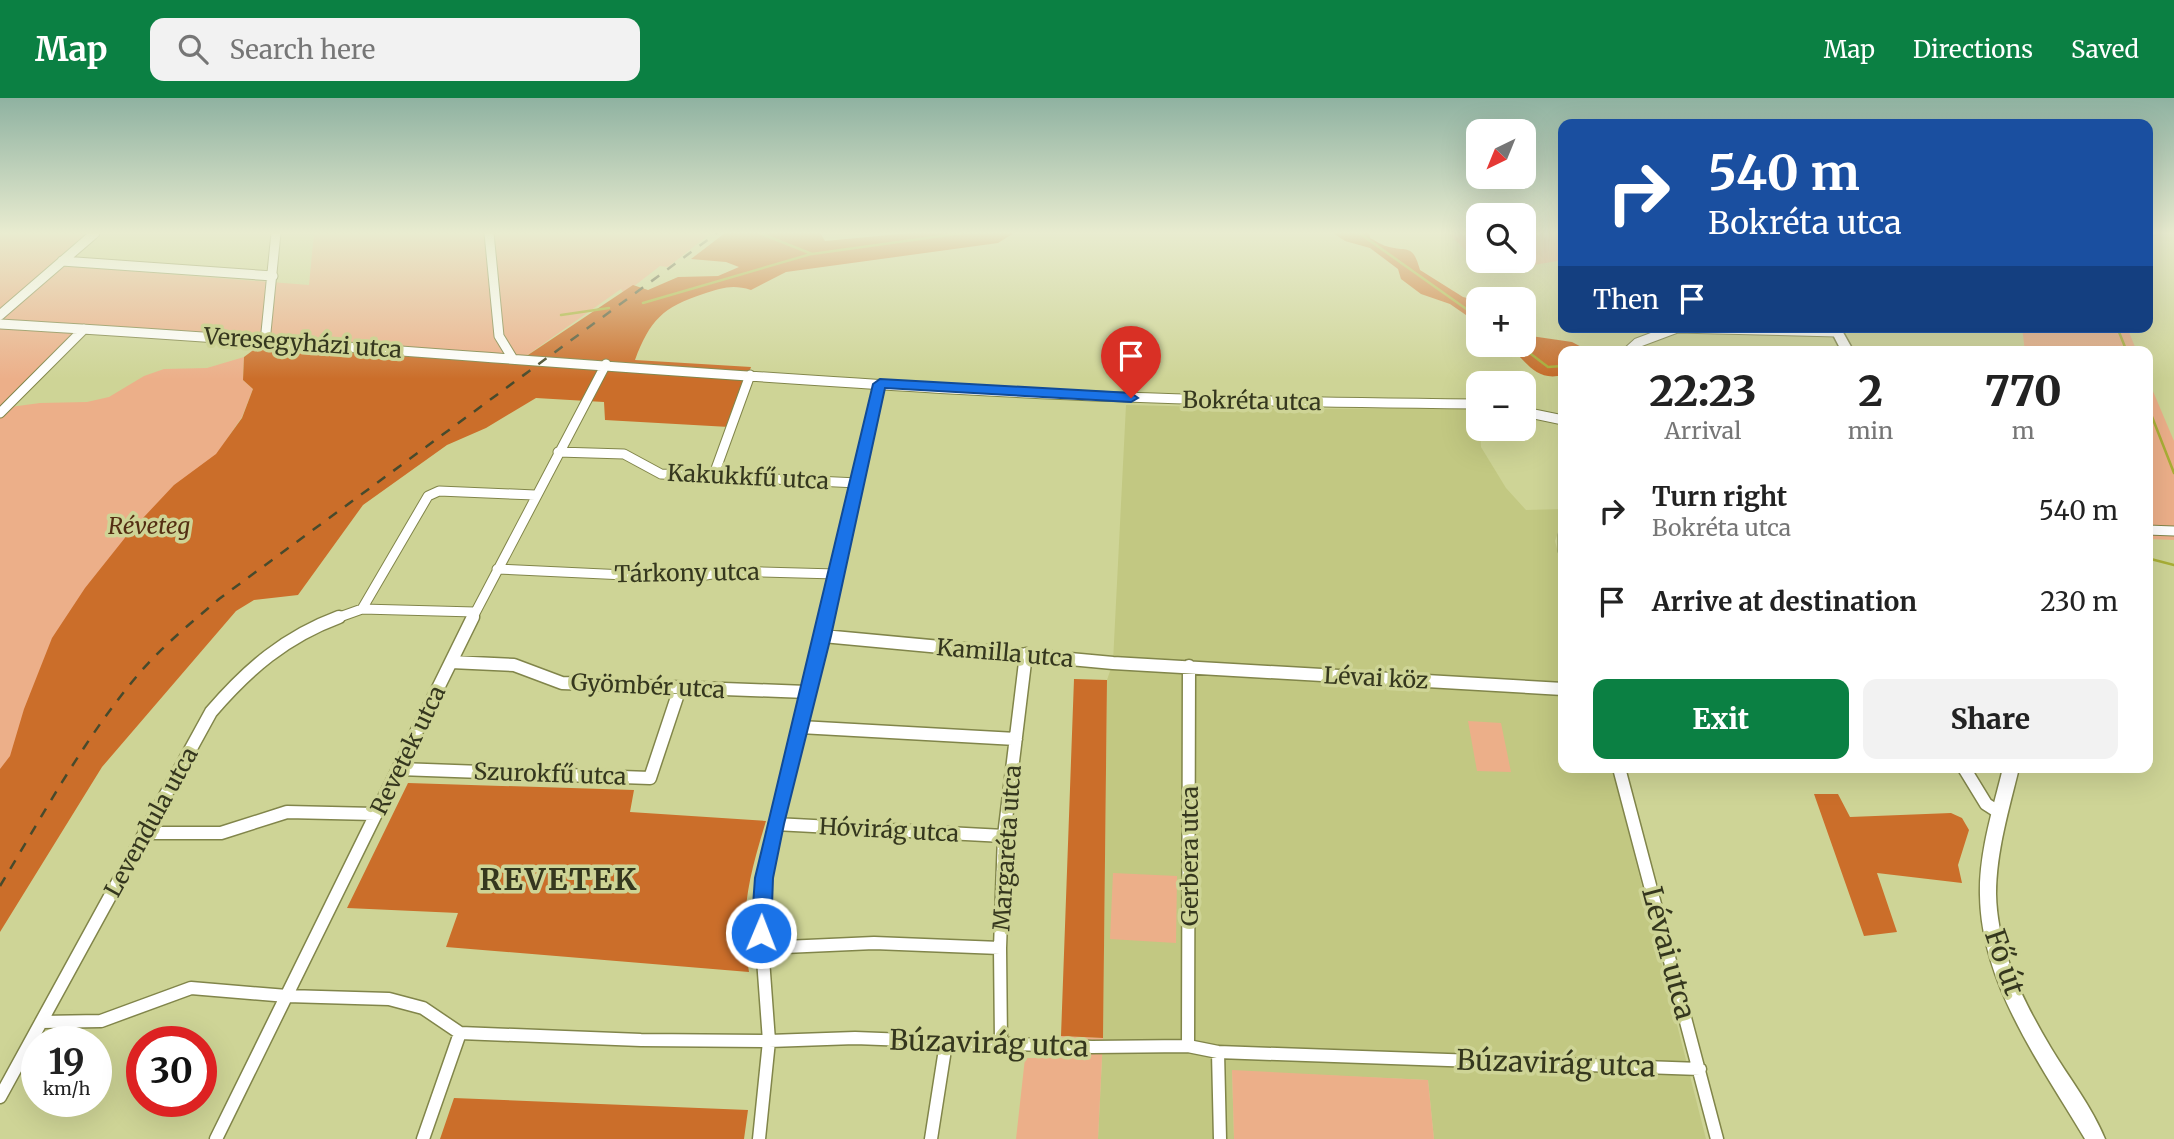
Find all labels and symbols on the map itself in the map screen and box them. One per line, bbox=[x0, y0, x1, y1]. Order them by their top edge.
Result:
north arrow bbox=[1466, 119, 1536, 189]
street label: Veresegyházi utca bbox=[202, 321, 403, 364]
pin bbox=[1101, 326, 1161, 398]
street label: Bokréta utca bbox=[1182, 385, 1322, 416]
street label: Kakukkfű utca bbox=[666, 458, 830, 495]
park label: Réveteg bbox=[108, 511, 190, 540]
street label: Tárkony utca bbox=[614, 557, 760, 588]
street label: Kamilla utca bbox=[935, 632, 1075, 673]
street label: Lévai köz bbox=[1323, 660, 1429, 695]
street label: Gyömbér utca bbox=[570, 667, 726, 704]
street label: Revetek utca bbox=[364, 680, 451, 819]
street label: Levendula utca bbox=[98, 742, 204, 902]
street label: Szurokfű utca bbox=[473, 756, 627, 791]
street label: Margaréta utca bbox=[986, 764, 1027, 932]
street label: Gerbera utca bbox=[1175, 786, 1204, 926]
street label: Hóvirág utca bbox=[818, 811, 960, 848]
district label: REVETEK bbox=[480, 860, 638, 898]
street label: Lévai utca bbox=[1634, 883, 1704, 1023]
position arrow bbox=[724, 896, 798, 970]
street label: Fő út bbox=[1977, 924, 2033, 1000]
street label: Búzavirág utca bbox=[889, 1022, 1089, 1064]
speed limit sign: 30 bbox=[126, 1026, 217, 1117]
street label: Búzavirág utca bbox=[1456, 1042, 1656, 1084]

